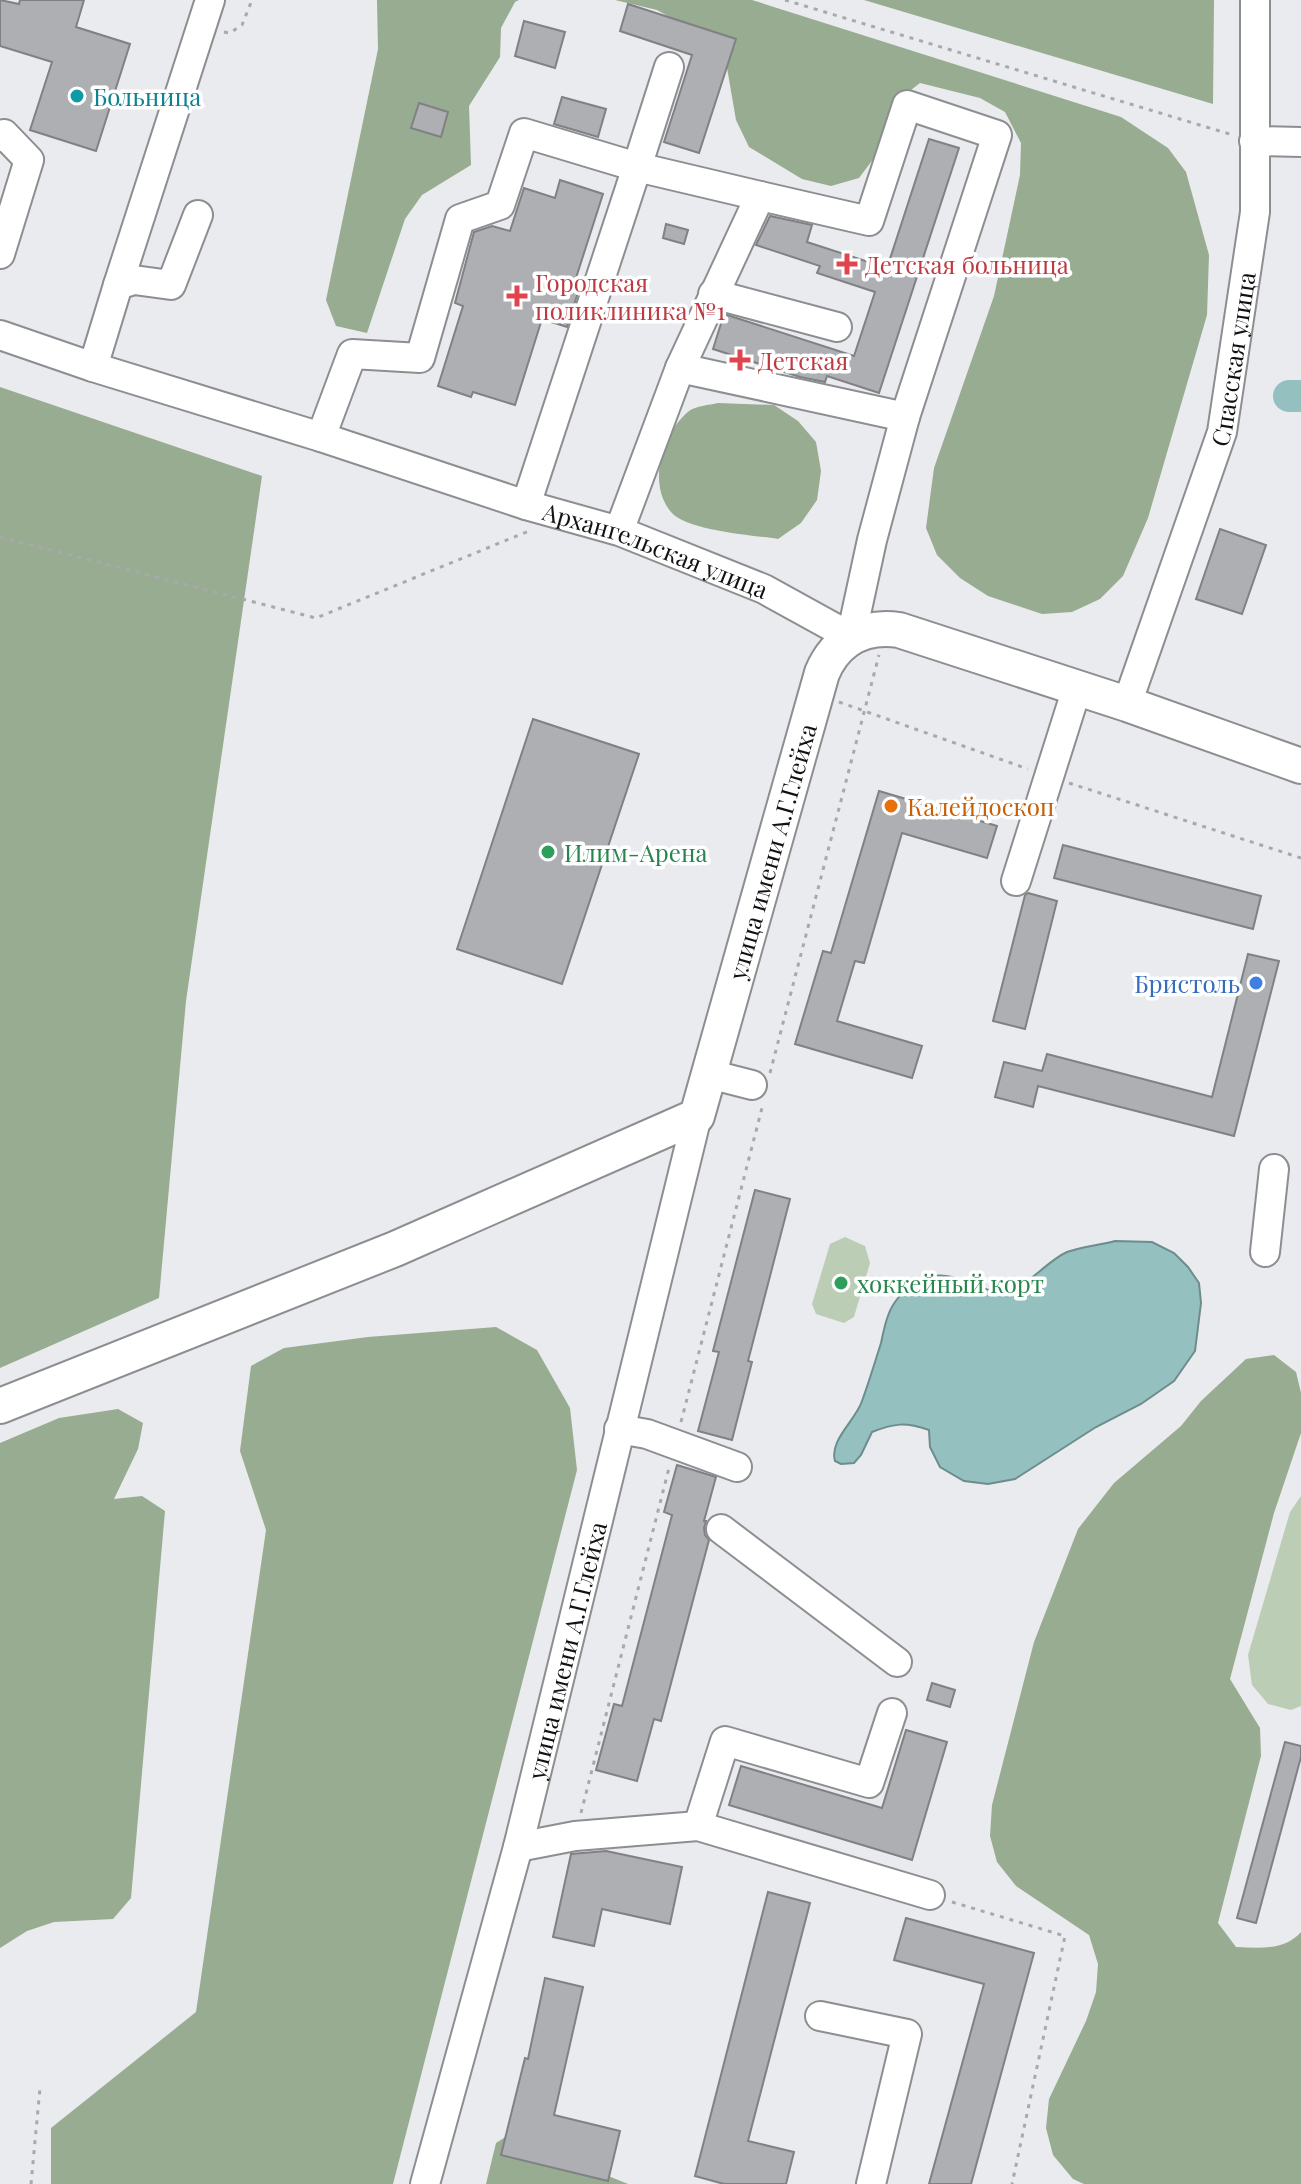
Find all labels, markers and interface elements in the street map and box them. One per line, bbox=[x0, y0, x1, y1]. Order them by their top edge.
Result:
place label: Больница bbox=[93, 80, 201, 112]
marker: Больница bbox=[68, 87, 86, 105]
place label: Детская больница bbox=[865, 248, 1069, 280]
marker: Детская больница bbox=[836, 253, 858, 275]
place label: Городская поликлиника №1 bbox=[535, 266, 725, 326]
street label: Спасская улица bbox=[1202, 270, 1262, 451]
marker: Городская поликлиника №1 bbox=[506, 285, 528, 307]
place label: Детская bbox=[758, 344, 849, 376]
marker: Детская bbox=[729, 349, 751, 371]
street label: Архангельская улица bbox=[538, 494, 773, 605]
street label: улица имени А.Г.Глейха bbox=[720, 720, 823, 984]
place label: Калейдоскоп bbox=[907, 790, 1054, 822]
marker: Калейдоскоп bbox=[882, 797, 900, 815]
place label: Илим-Арена bbox=[564, 836, 708, 868]
marker: Илим-Арена bbox=[539, 843, 557, 861]
place label: Бристоль bbox=[1134, 967, 1240, 999]
marker: Бристоль bbox=[1247, 974, 1265, 992]
place label: хоккейный корт bbox=[857, 1267, 1044, 1299]
marker: хоккейный корт bbox=[832, 1274, 850, 1292]
street label: улица имени А.Г.Глейха bbox=[519, 1518, 613, 1784]

